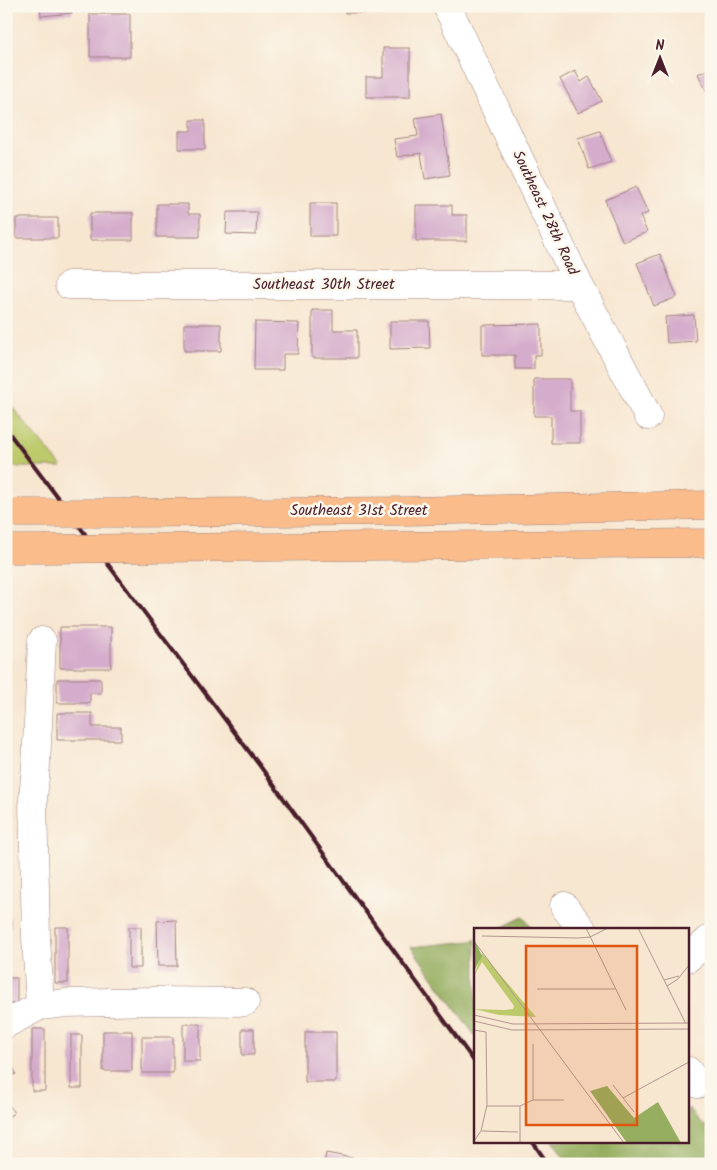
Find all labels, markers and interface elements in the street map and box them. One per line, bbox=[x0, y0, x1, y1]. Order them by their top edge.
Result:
north arrow bbox=[634, 32, 684, 82]
text: N bbox=[656, 35, 665, 57]
street label: Southeast 28th Road bbox=[505, 147, 585, 280]
street label: Southeast 30th Street bbox=[253, 273, 395, 297]
street label: Southeast 31st Street bbox=[290, 499, 428, 523]
inset map bbox=[474, 928, 690, 1142]

